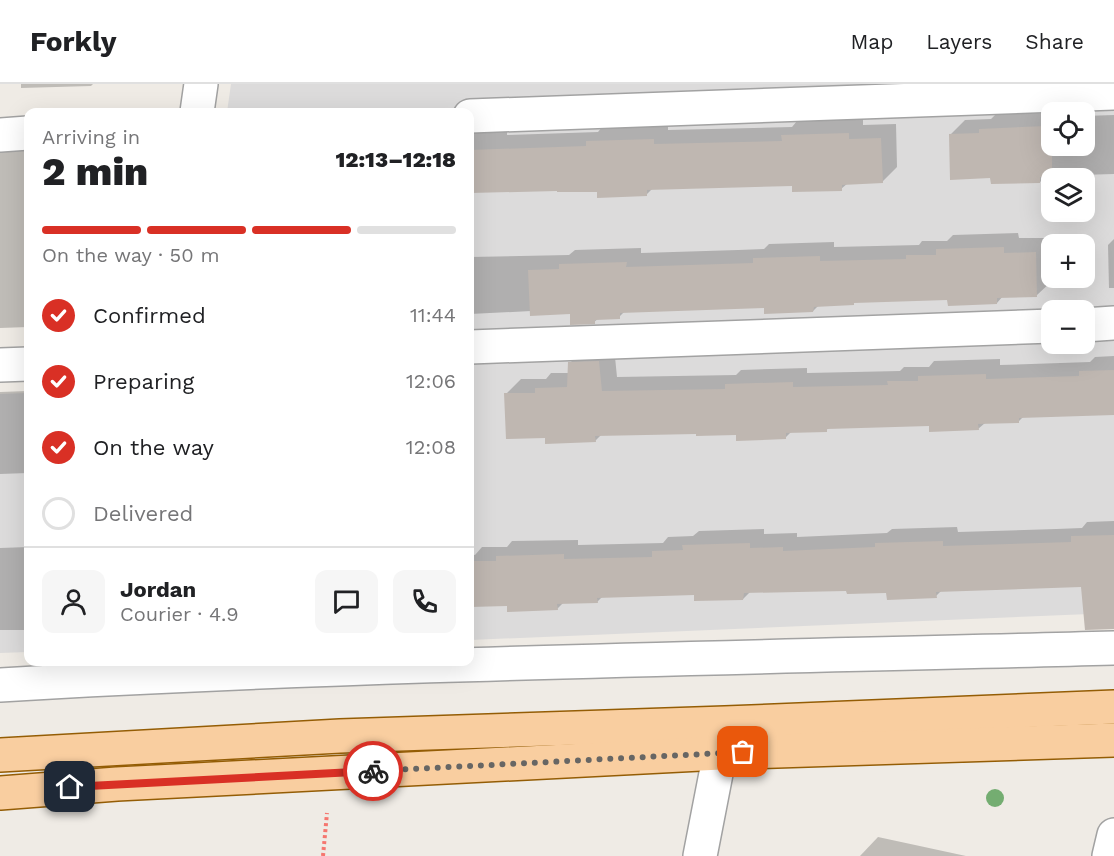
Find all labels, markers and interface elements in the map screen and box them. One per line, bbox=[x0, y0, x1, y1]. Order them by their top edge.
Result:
text: Forkly bbox=[30, 25, 116, 58]
text: Map bbox=[850, 29, 893, 54]
text: Layers bbox=[926, 29, 992, 54]
text: Share bbox=[1025, 29, 1084, 54]
map controls bbox=[1041, 102, 1095, 354]
button: locate bbox=[1041, 102, 1095, 156]
text: Arriving in bbox=[42, 125, 140, 149]
text: 12:13–12:18 bbox=[335, 147, 456, 172]
text: 2 min bbox=[42, 149, 148, 194]
button: layers bbox=[1041, 168, 1095, 222]
button: + bbox=[1041, 234, 1095, 288]
text: On the way · 50 m bbox=[42, 243, 220, 267]
icon: check bbox=[42, 299, 75, 332]
button: − bbox=[1041, 300, 1095, 354]
text: Confirmed bbox=[93, 303, 206, 328]
text: 11:44 bbox=[410, 303, 456, 327]
icon: check bbox=[42, 365, 75, 398]
text: Preparing bbox=[93, 369, 194, 394]
text: 12:06 bbox=[406, 369, 456, 393]
icon: check bbox=[42, 431, 75, 464]
text: On the way bbox=[93, 435, 214, 460]
text: 12:08 bbox=[406, 435, 456, 459]
text: Delivered bbox=[93, 501, 193, 526]
button: person bbox=[42, 570, 105, 633]
button: chat bbox=[315, 570, 378, 633]
button: phone bbox=[393, 570, 456, 633]
text: Jordan bbox=[120, 577, 196, 602]
text: Courier · 4.9 bbox=[120, 602, 239, 626]
pin bbox=[717, 726, 768, 777]
icon: bag bbox=[726, 735, 759, 768]
courier bbox=[343, 741, 403, 801]
icon: bike bbox=[357, 755, 390, 788]
pin bbox=[44, 761, 95, 812]
icon: home bbox=[53, 770, 86, 803]

